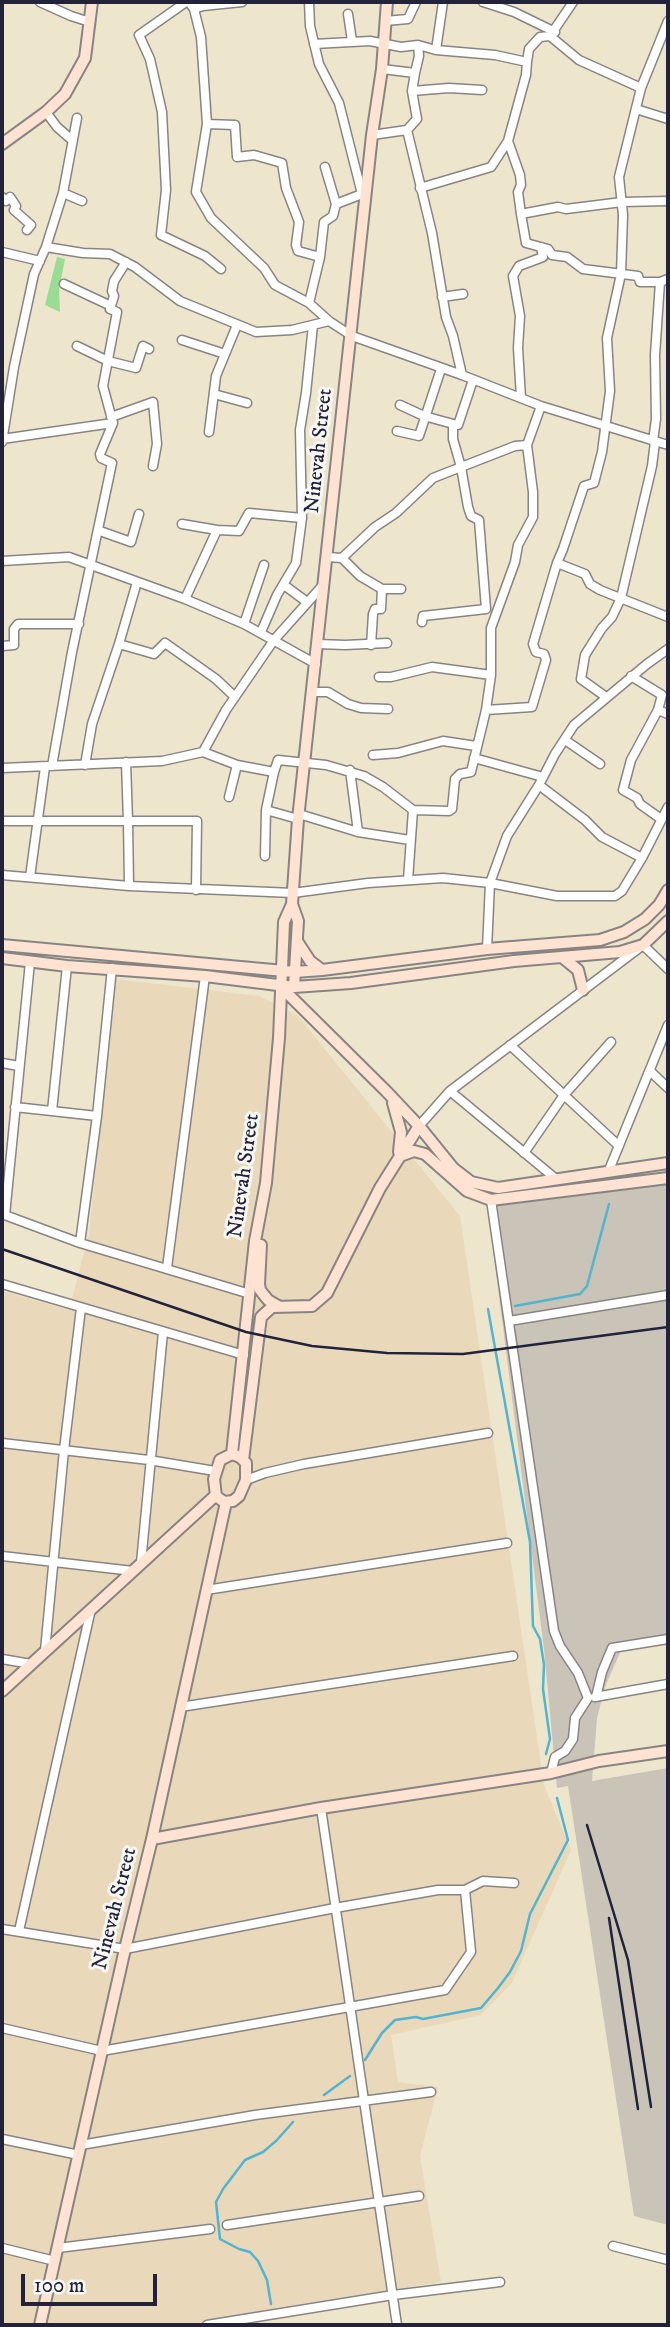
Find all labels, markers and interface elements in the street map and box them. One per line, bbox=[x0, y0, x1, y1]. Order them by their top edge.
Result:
street label: Ninevah Street bbox=[301, 387, 339, 515]
street label: Ninevah Street bbox=[224, 1112, 266, 1240]
street label: Ninevah Street bbox=[89, 1845, 143, 1973]
scale bar bbox=[24, 2260, 161, 2304]
text: 100 m bbox=[34, 2273, 85, 2299]

